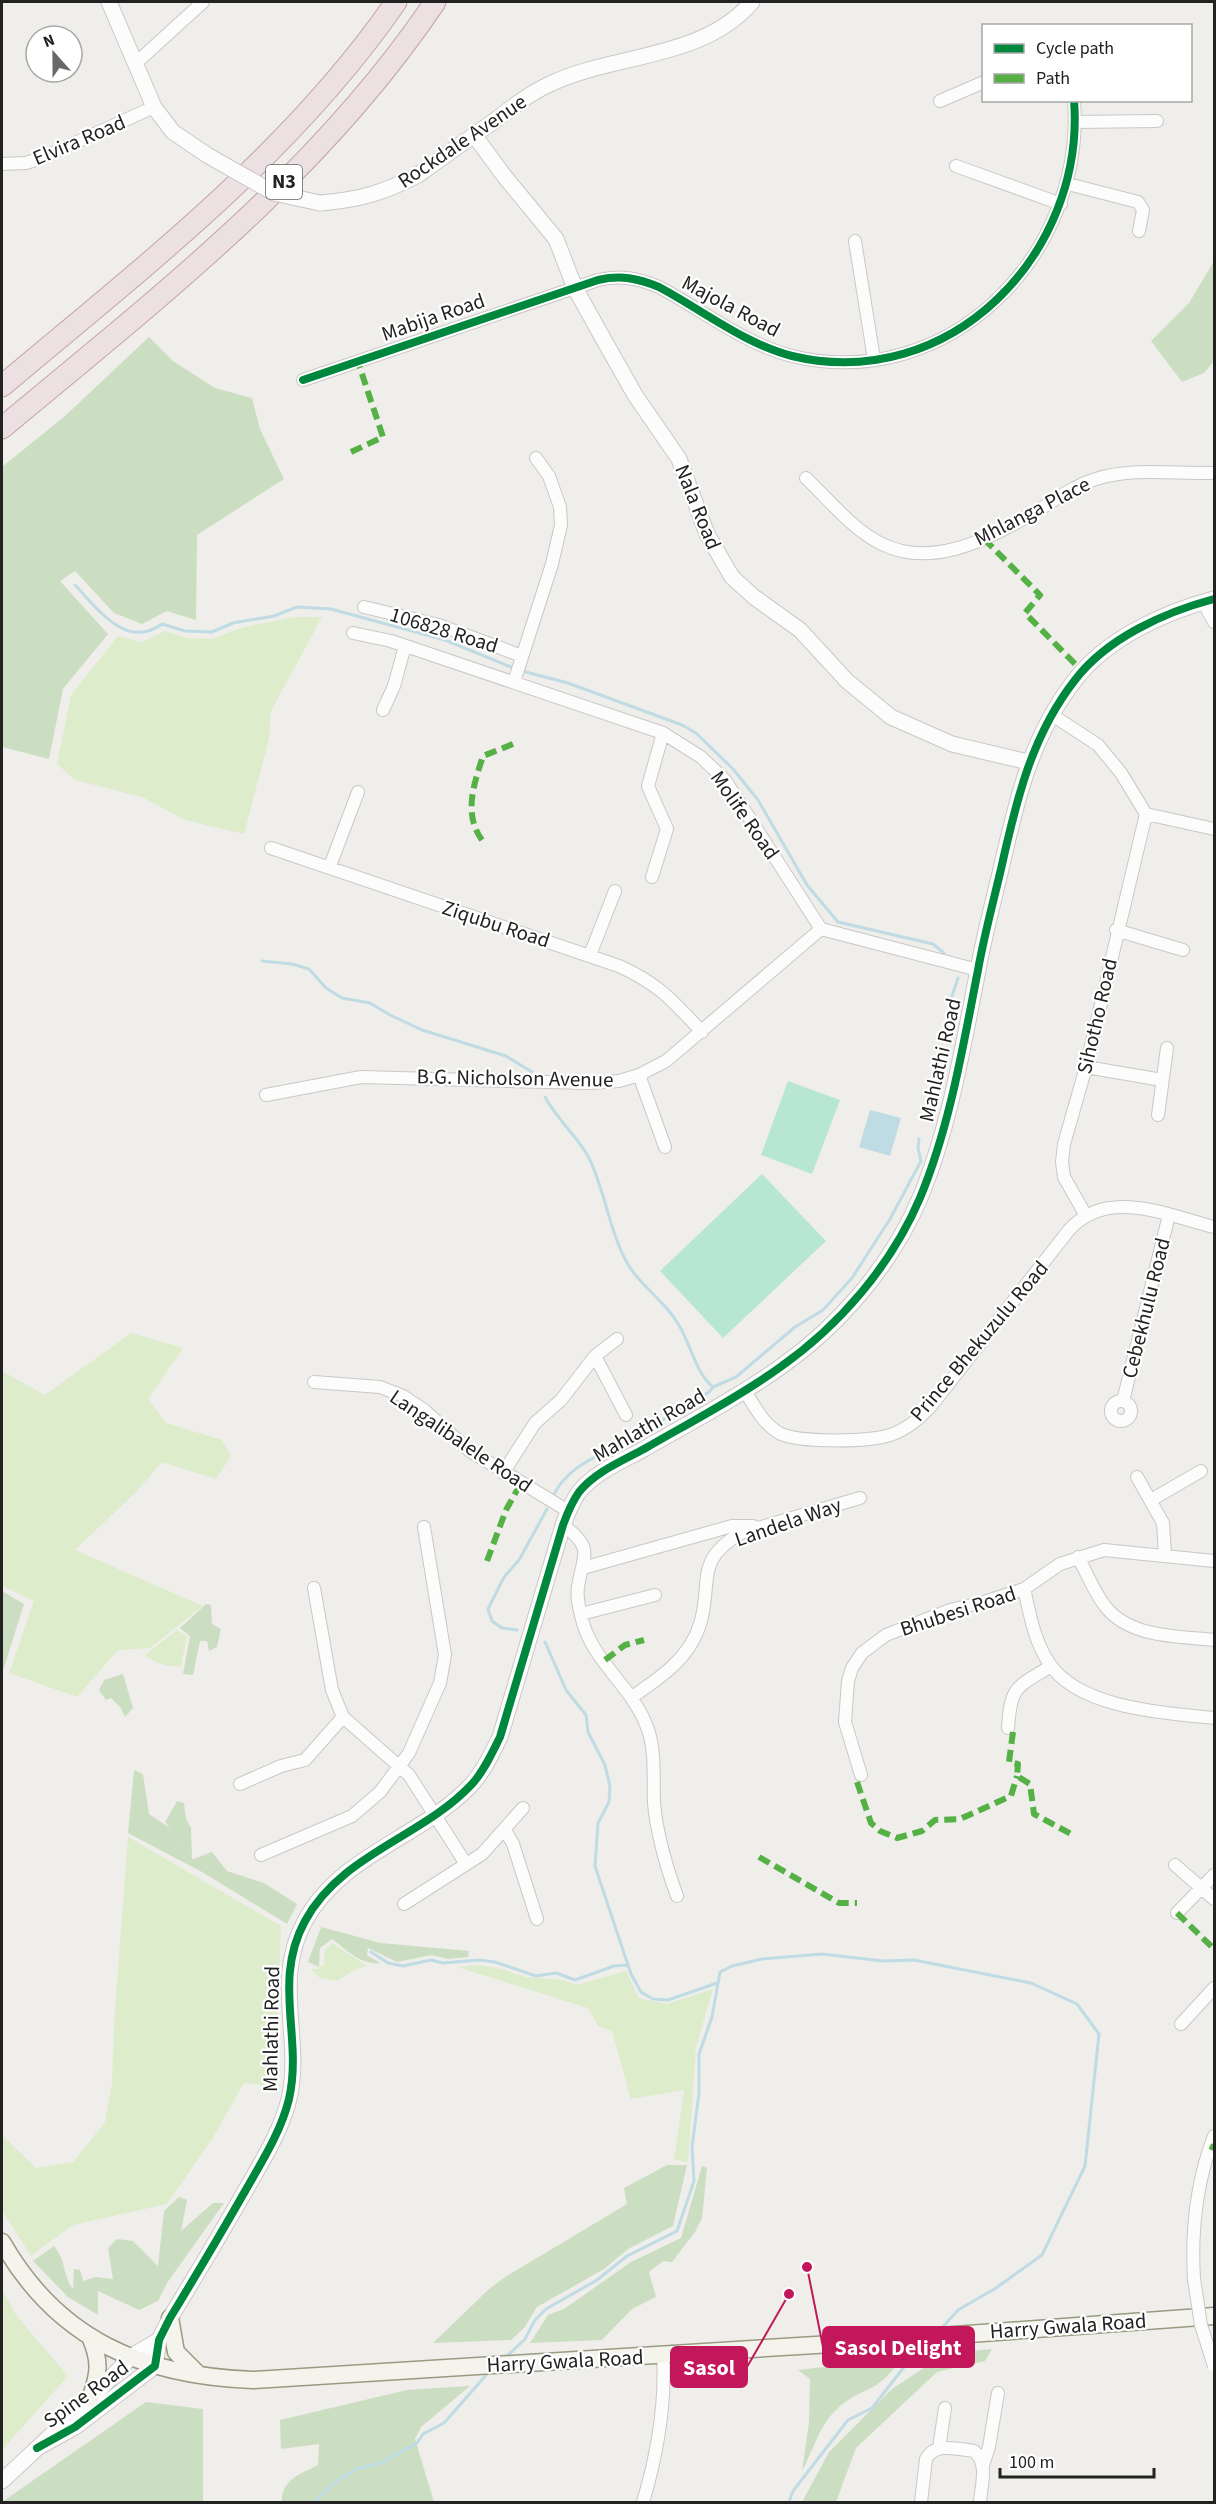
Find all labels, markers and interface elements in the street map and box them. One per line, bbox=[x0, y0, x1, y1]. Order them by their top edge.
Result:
north arrow bbox=[24, 24, 84, 84]
legend bbox=[982, 24, 1192, 102]
text: N bbox=[40, 29, 58, 53]
text: Cycle path bbox=[1036, 36, 1114, 61]
text: Path bbox=[1036, 66, 1070, 91]
street label: Rockdale Avenue bbox=[392, 87, 532, 195]
street label: Elvira Road bbox=[28, 107, 130, 173]
road number: N3 bbox=[266, 165, 302, 199]
street label: Majola Road bbox=[676, 267, 786, 345]
street label: Mabija Road bbox=[377, 285, 489, 349]
street label: Nala Road bbox=[667, 460, 729, 554]
street label: Mhlanga Place bbox=[969, 469, 1095, 553]
street label: 106828 Road bbox=[386, 599, 502, 661]
street label: Molife Road bbox=[703, 764, 787, 866]
street label: Ziqubu Road bbox=[438, 892, 554, 956]
street label: Sihotho Road bbox=[1069, 955, 1125, 1077]
street label: Mahlathi Road bbox=[911, 995, 969, 1125]
street label: B.G. Nicholson Avenue bbox=[416, 1061, 614, 1095]
street label: Cebekhulu Road bbox=[1114, 1235, 1178, 1381]
street label: Prince Bhekuzulu Road bbox=[903, 1254, 1055, 1428]
street label: Mahlathi Road bbox=[587, 1381, 711, 1469]
street label: Langalibalele Road bbox=[384, 1382, 538, 1500]
street label: Landela Way bbox=[731, 1490, 846, 1554]
street label: Bhubesi Road bbox=[896, 1578, 1020, 1644]
street label: Mahlathi Road bbox=[255, 1966, 287, 2092]
street label: Harry Gwala Road bbox=[989, 2306, 1147, 2346]
callout: Sasol Delight bbox=[823, 2327, 974, 2367]
text: Sasol Delight bbox=[835, 2332, 962, 2364]
street label: Harry Gwala Road bbox=[486, 2342, 644, 2380]
callout: Sasol bbox=[671, 2347, 747, 2387]
text: Sasol bbox=[683, 2352, 736, 2384]
street label: Spine Road bbox=[37, 2353, 135, 2435]
scale bar bbox=[1000, 2441, 1154, 2479]
text: 100 m bbox=[1009, 2450, 1054, 2475]

